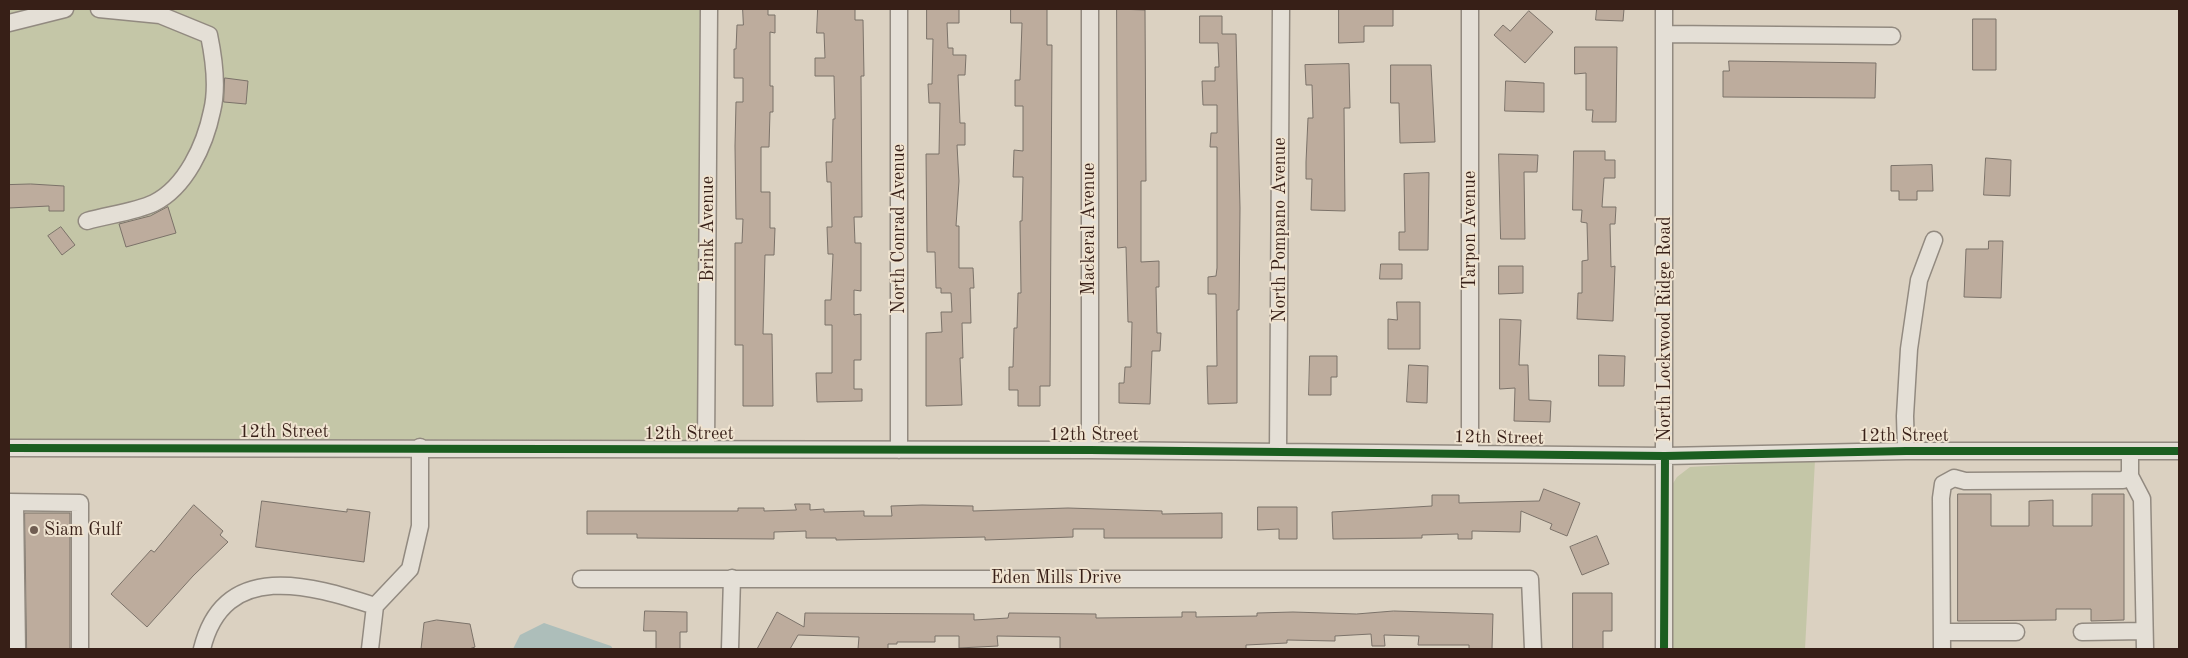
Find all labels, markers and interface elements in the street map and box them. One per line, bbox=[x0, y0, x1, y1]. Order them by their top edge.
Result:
street label: North Pompano Avenue bbox=[1269, 138, 1291, 322]
street label: North Conrad Avenue bbox=[888, 144, 910, 314]
street label: Mackeral Avenue bbox=[1078, 163, 1100, 295]
street label: Tarpon Avenue bbox=[1459, 171, 1481, 289]
street label: Brink Avenue bbox=[697, 176, 719, 282]
street label: North Lockwood Ridge Road bbox=[1654, 216, 1676, 442]
street label: 12th Street bbox=[239, 421, 329, 443]
street label: 12th Street bbox=[644, 423, 734, 445]
street label: 12th Street bbox=[1049, 424, 1139, 446]
street label: 12th Street bbox=[1859, 425, 1949, 447]
street label: 12th Street bbox=[1454, 426, 1544, 450]
place label: Siam Gulf bbox=[44, 519, 122, 541]
marker: Siam Gulf bbox=[28, 524, 40, 536]
street label: Eden Mills Drive bbox=[991, 567, 1121, 589]

